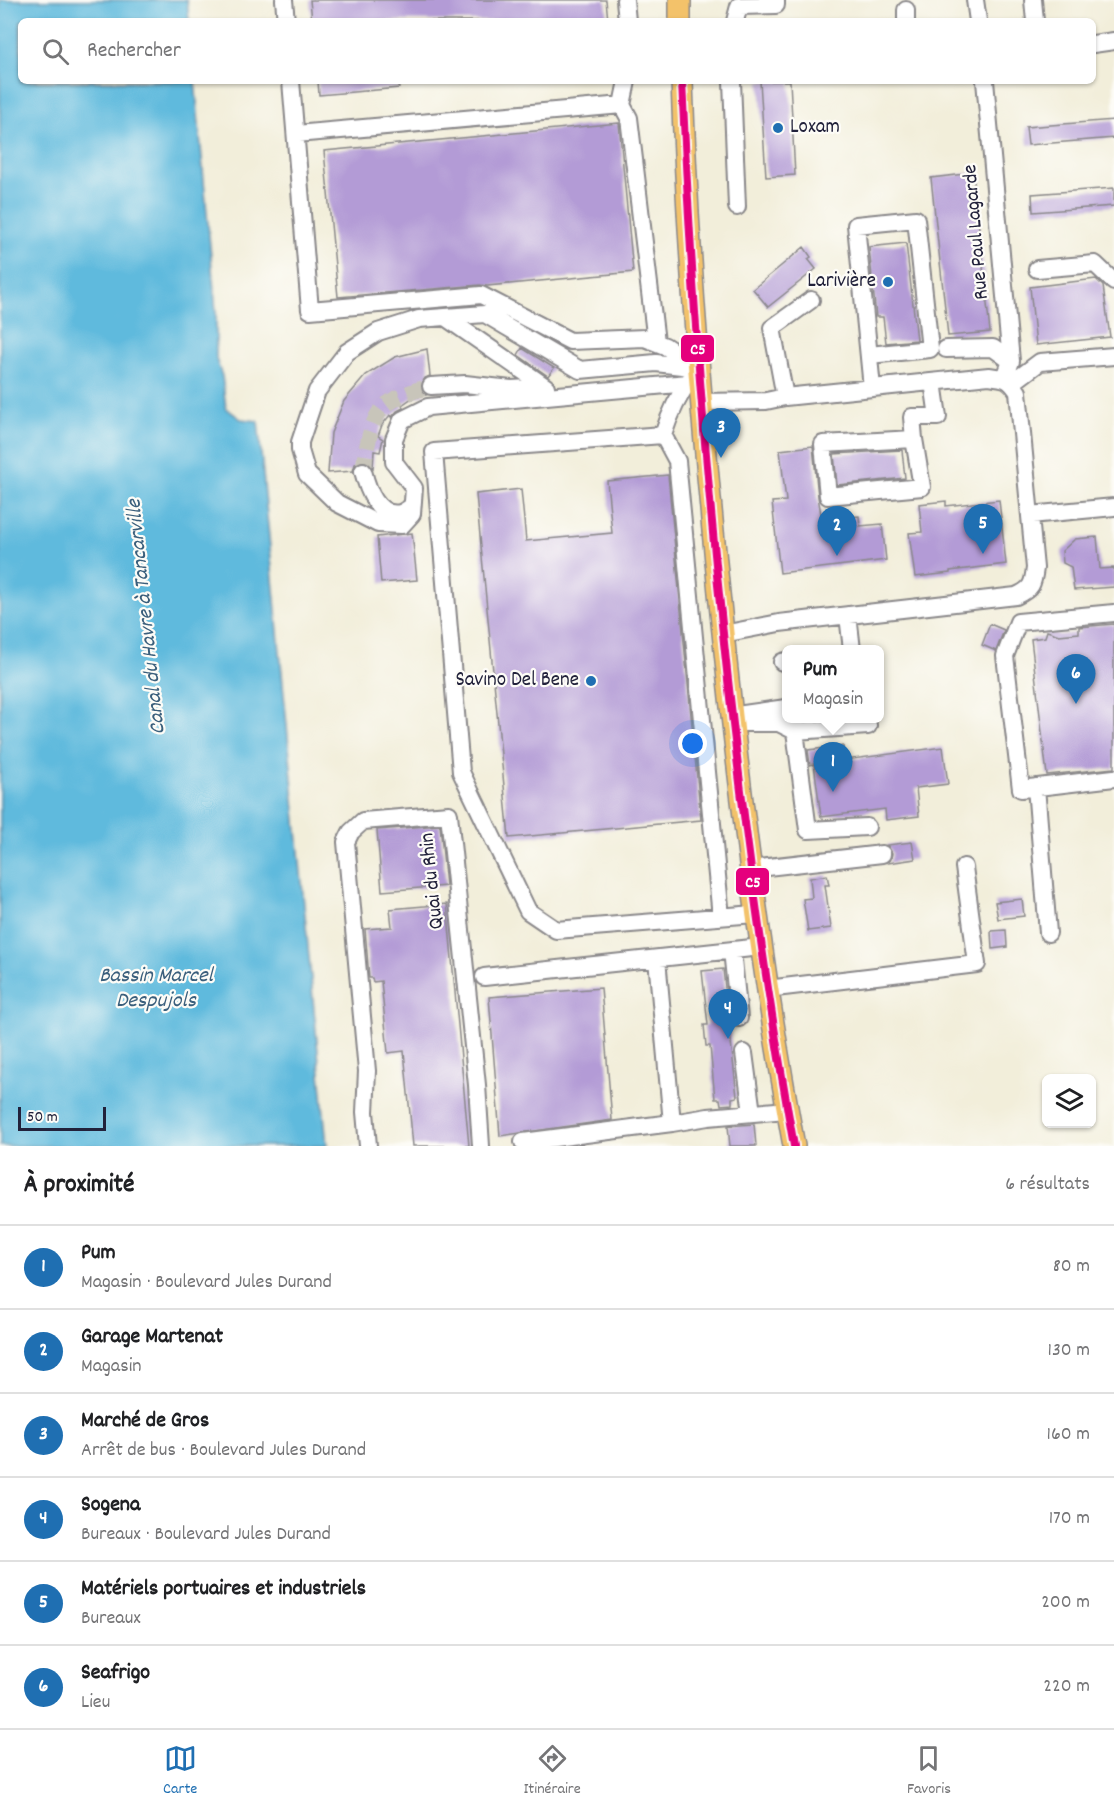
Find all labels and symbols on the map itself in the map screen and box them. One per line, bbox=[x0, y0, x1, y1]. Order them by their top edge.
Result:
place label: Loxam bbox=[790, 113, 840, 143]
marker: Loxam bbox=[771, 121, 785, 135]
street label: Rue Paul Lagarde bbox=[956, 163, 998, 301]
place label: Larivière bbox=[807, 267, 876, 297]
marker: Larivière bbox=[881, 275, 895, 289]
line badge: C5 bbox=[680, 334, 715, 363]
text: C5 bbox=[690, 339, 706, 362]
pin: 3 bbox=[702, 408, 740, 458]
water label: Canal du Havre à Tancarville bbox=[119, 497, 175, 736]
pin: 5 bbox=[964, 504, 1002, 554]
pin: 2 bbox=[818, 506, 856, 556]
pin: 6 bbox=[1056, 654, 1096, 704]
place label: Savino Del Bene bbox=[455, 666, 579, 696]
marker: Savino Del Bene bbox=[584, 674, 598, 688]
your location bbox=[678, 729, 707, 758]
pin: 1 bbox=[814, 742, 852, 792]
street label: Quai du Rhin bbox=[413, 831, 453, 931]
line badge: C5 bbox=[735, 867, 770, 896]
text: C5 bbox=[745, 872, 761, 895]
water label: Bassin Marcel Despujols bbox=[99, 961, 215, 1017]
pin: 4 bbox=[708, 990, 748, 1039]
scale bar bbox=[18, 1104, 106, 1132]

